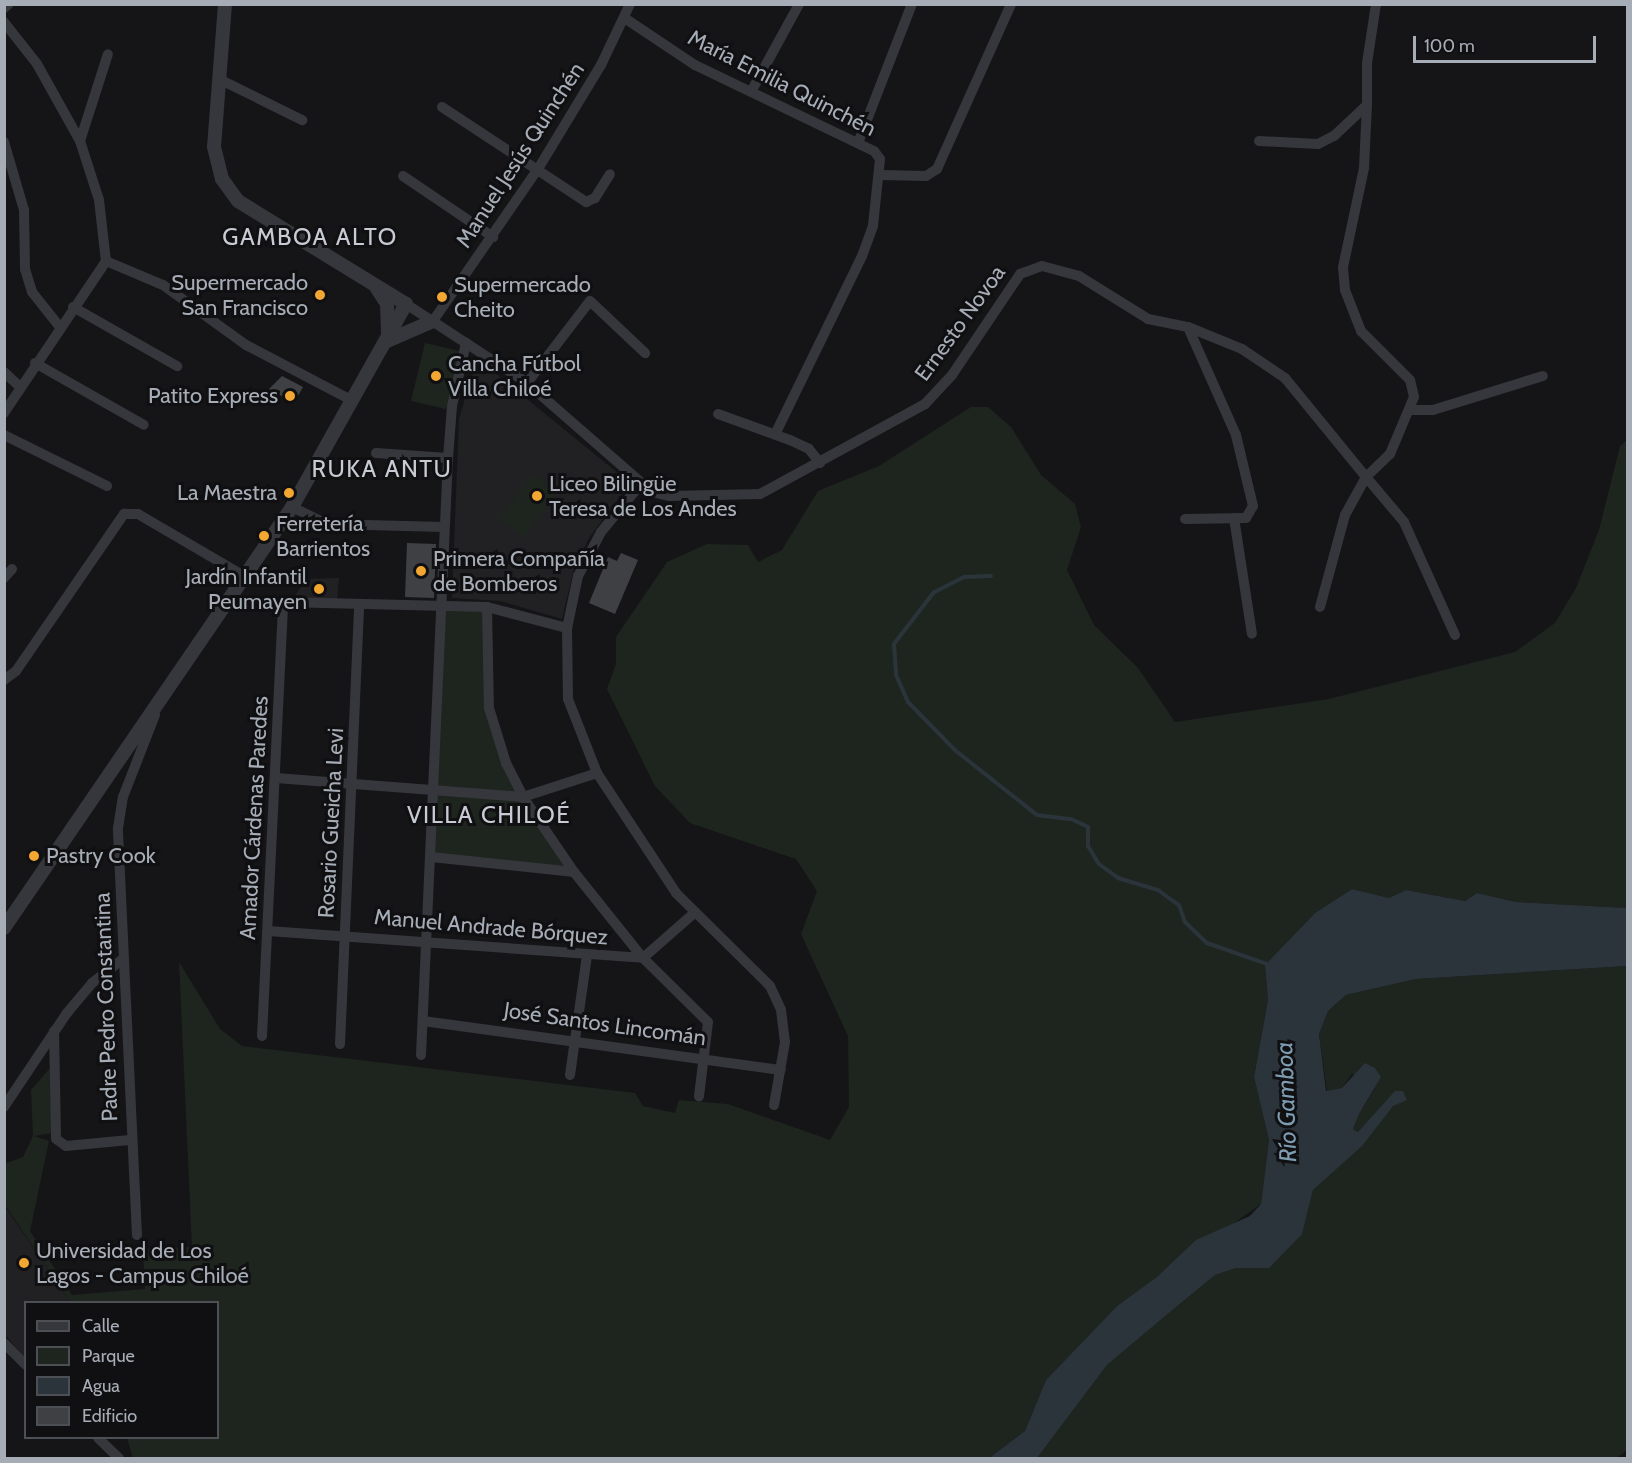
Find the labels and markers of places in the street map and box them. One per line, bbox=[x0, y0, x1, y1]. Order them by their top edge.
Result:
place label: Supermercado San Francisco bbox=[171, 269, 308, 320]
place label: Supermercado Cheito bbox=[454, 271, 591, 322]
marker: Supermercado San Francisco bbox=[313, 288, 327, 302]
marker: Supermercado Cheito bbox=[435, 290, 449, 304]
place label: Cancha Fútbol Villa Chiloé bbox=[448, 350, 581, 402]
marker: Cancha Fútbol Villa Chiloé bbox=[429, 369, 443, 383]
place label: Patito Express bbox=[148, 383, 278, 409]
marker: Patito Express bbox=[283, 389, 297, 403]
place label: Liceo Bilingüe Teresa de Los Andes bbox=[549, 470, 737, 522]
place label: La Maestra bbox=[177, 480, 277, 506]
marker: La Maestra bbox=[282, 486, 296, 500]
marker: Liceo Bilingüe Teresa de Los Andes bbox=[530, 489, 544, 503]
place label: Ferretería Barrientos bbox=[276, 510, 370, 562]
marker: Ferretería Barrientos bbox=[257, 529, 271, 543]
place label: Primera Compañía de Bomberos bbox=[433, 545, 605, 596]
place label: Jardín Infantil Peumayen bbox=[186, 563, 307, 614]
marker: Primera Compañía de Bomberos bbox=[414, 564, 428, 578]
marker: Jardín Infantil Peumayen bbox=[312, 582, 326, 596]
place label: Pastry Cook bbox=[46, 843, 156, 869]
marker: Pastry Cook bbox=[27, 849, 41, 863]
place label: Universidad de Los Lagos - Campus Chiloé bbox=[36, 1237, 249, 1288]
marker: Universidad de Los Lagos - Campus Chiloé bbox=[17, 1256, 31, 1270]

